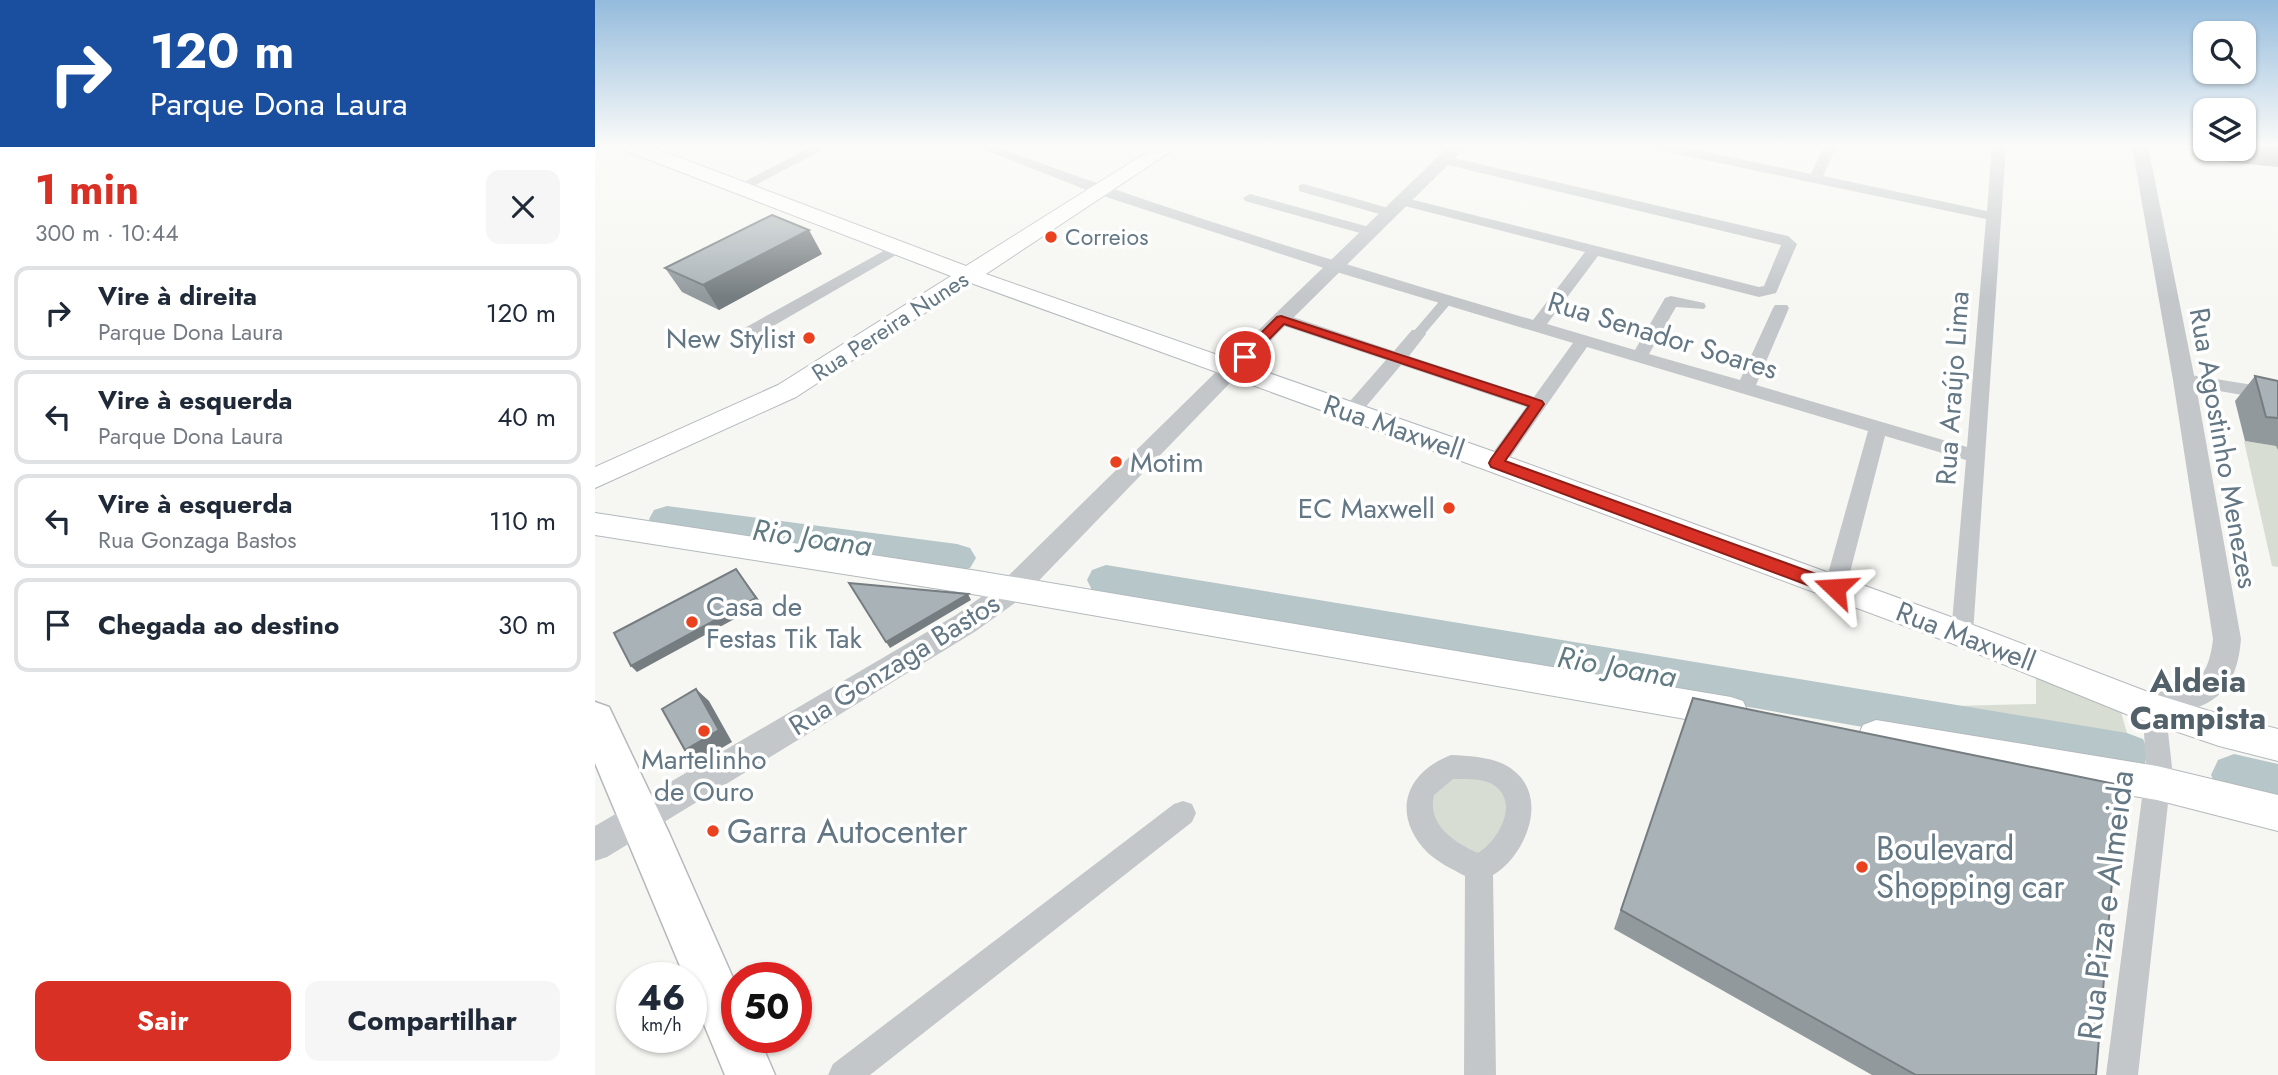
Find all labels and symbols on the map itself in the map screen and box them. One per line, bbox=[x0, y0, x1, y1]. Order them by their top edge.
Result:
place label: Correios bbox=[1065, 220, 1148, 254]
marker: Correios bbox=[1043, 229, 1059, 245]
street label: Rua Pereira Nunes bbox=[805, 262, 975, 390]
street label: Rua Senador Soares bbox=[1543, 281, 1783, 390]
street label: Rua Araújo Lima bbox=[1925, 290, 1980, 486]
street label: Rua Agostinho Menezes bbox=[2179, 305, 2268, 592]
place label: New Stylist bbox=[666, 318, 795, 359]
pin bbox=[1215, 327, 1275, 387]
marker: New Stylist bbox=[801, 330, 817, 346]
street label: Rua Maxwell bbox=[1318, 384, 1470, 471]
place label: Motim bbox=[1130, 442, 1204, 483]
marker: Motim bbox=[1108, 454, 1124, 470]
place label: EC Maxwell bbox=[1298, 488, 1435, 529]
marker: EC Maxwell bbox=[1441, 500, 1457, 516]
water label: Rio Joana bbox=[750, 508, 875, 567]
position arrow bbox=[1798, 551, 1872, 625]
street label: Rua Gonzaga Bastos bbox=[781, 583, 1008, 746]
place label: Casa de Festas Tik Tak bbox=[706, 586, 862, 659]
street label: Rua Maxwell bbox=[1890, 591, 2042, 682]
marker: Casa de Festas Tik Tak bbox=[684, 614, 700, 630]
water label: Rio Joana bbox=[1554, 635, 1680, 698]
district label: Aldeia Campista bbox=[2130, 658, 2266, 741]
marker: Martelinho de Ouro bbox=[696, 723, 712, 739]
place label: Martelinho de Ouro bbox=[641, 739, 767, 812]
street label: Rua Piza e Almeida bbox=[2066, 767, 2145, 1043]
place label: Garra Autocenter bbox=[727, 808, 968, 855]
marker: Garra Autocenter bbox=[705, 823, 721, 839]
place label: Boulevard Shopping car bbox=[1876, 825, 2065, 910]
marker: Boulevard Shopping car bbox=[1854, 859, 1870, 875]
speed limit sign: 50 bbox=[721, 962, 812, 1053]

